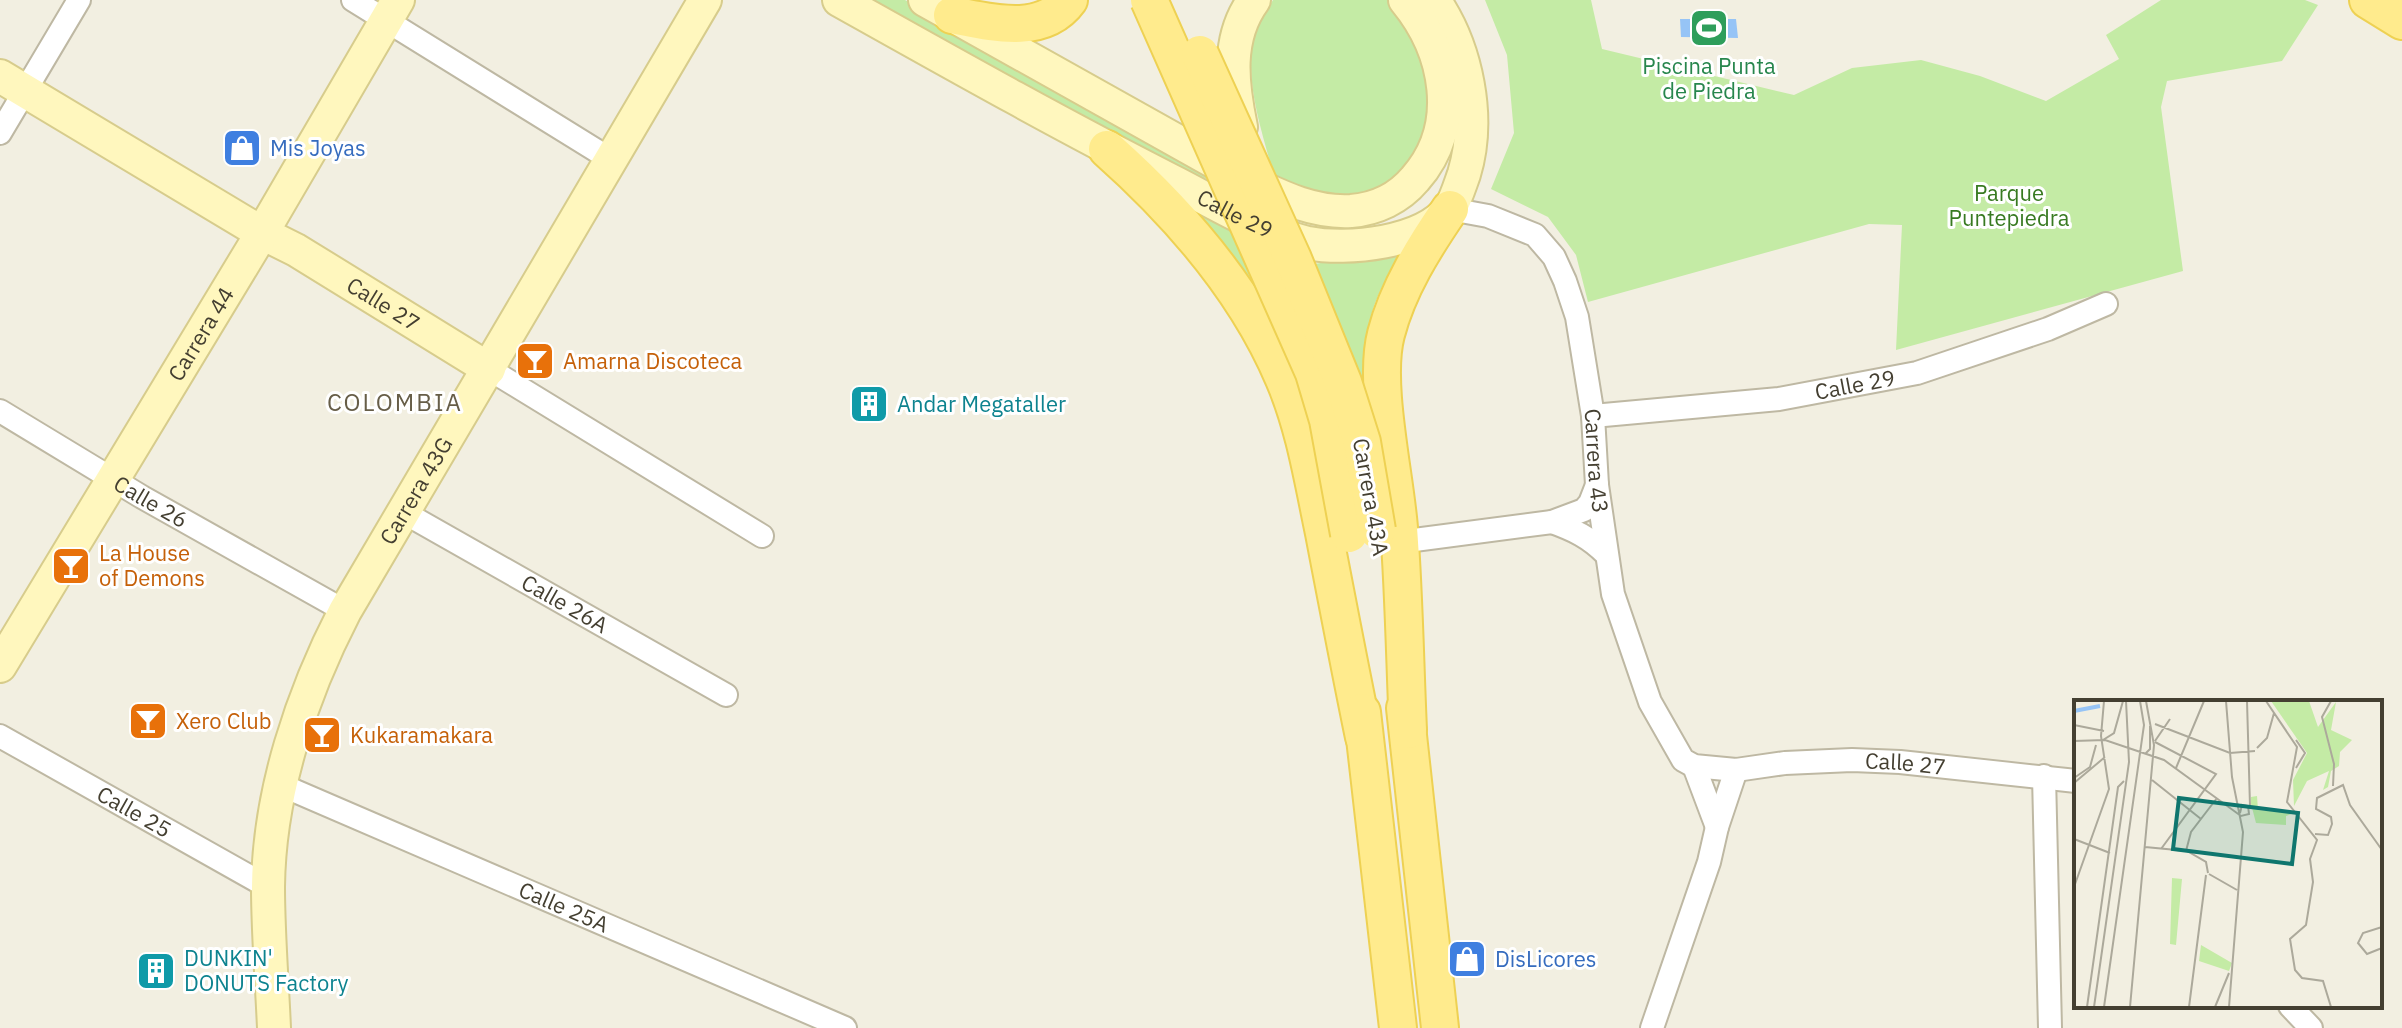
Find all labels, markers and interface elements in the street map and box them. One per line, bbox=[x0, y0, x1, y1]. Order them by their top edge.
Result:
sports icon: Piscina Punta de Piedra bbox=[1688, 7, 1730, 49]
place label: Piscina Punta de Piedra bbox=[1642, 51, 1776, 105]
shop icon: Mis Joyas bbox=[221, 127, 263, 169]
place label: Mis Joyas bbox=[270, 133, 366, 162]
park label: Parque Puntepiedra bbox=[1949, 178, 2070, 232]
street label: Calle 29 bbox=[1192, 182, 1277, 244]
street label: Calle 27 bbox=[341, 270, 426, 337]
street label: Carrera 44 bbox=[161, 281, 240, 386]
bar icon: Amarna Discoteca bbox=[514, 340, 556, 382]
place label: Amarna Discoteca bbox=[563, 346, 743, 375]
street label: Calle 29 bbox=[1812, 362, 1897, 406]
building icon: Andar Megataller bbox=[848, 383, 890, 425]
district label: COLOMBIA bbox=[327, 386, 463, 418]
place label: Andar Megataller bbox=[897, 389, 1066, 418]
street label: Carrera 43 bbox=[1578, 406, 1616, 515]
street label: Carrera 43G bbox=[373, 431, 459, 549]
street label: Carrera 43A bbox=[1347, 436, 1396, 558]
street label: Calle 26 bbox=[109, 468, 193, 534]
place label: La House of Demons bbox=[99, 538, 205, 592]
bar icon: La House of Demons bbox=[50, 545, 92, 587]
street label: Calle 26A bbox=[517, 567, 614, 639]
bar icon: Xero Club bbox=[127, 700, 169, 742]
inset map bbox=[2074, 700, 2382, 1008]
place label: Xero Club bbox=[176, 706, 272, 735]
bar icon: Kukaramakara bbox=[301, 714, 343, 756]
place label: Kukaramakara bbox=[350, 720, 493, 749]
street label: Calle 27 bbox=[1864, 746, 1947, 781]
street label: Calle 25 bbox=[92, 779, 177, 844]
street label: Calle 25A bbox=[515, 874, 613, 939]
shop icon: DisLicores bbox=[1446, 938, 1488, 980]
place label: DUNKIN' DONUTS Factory bbox=[184, 943, 349, 997]
place label: DisLicores bbox=[1495, 944, 1597, 973]
building icon: DUNKIN' DONUTS Factory bbox=[135, 950, 177, 992]

